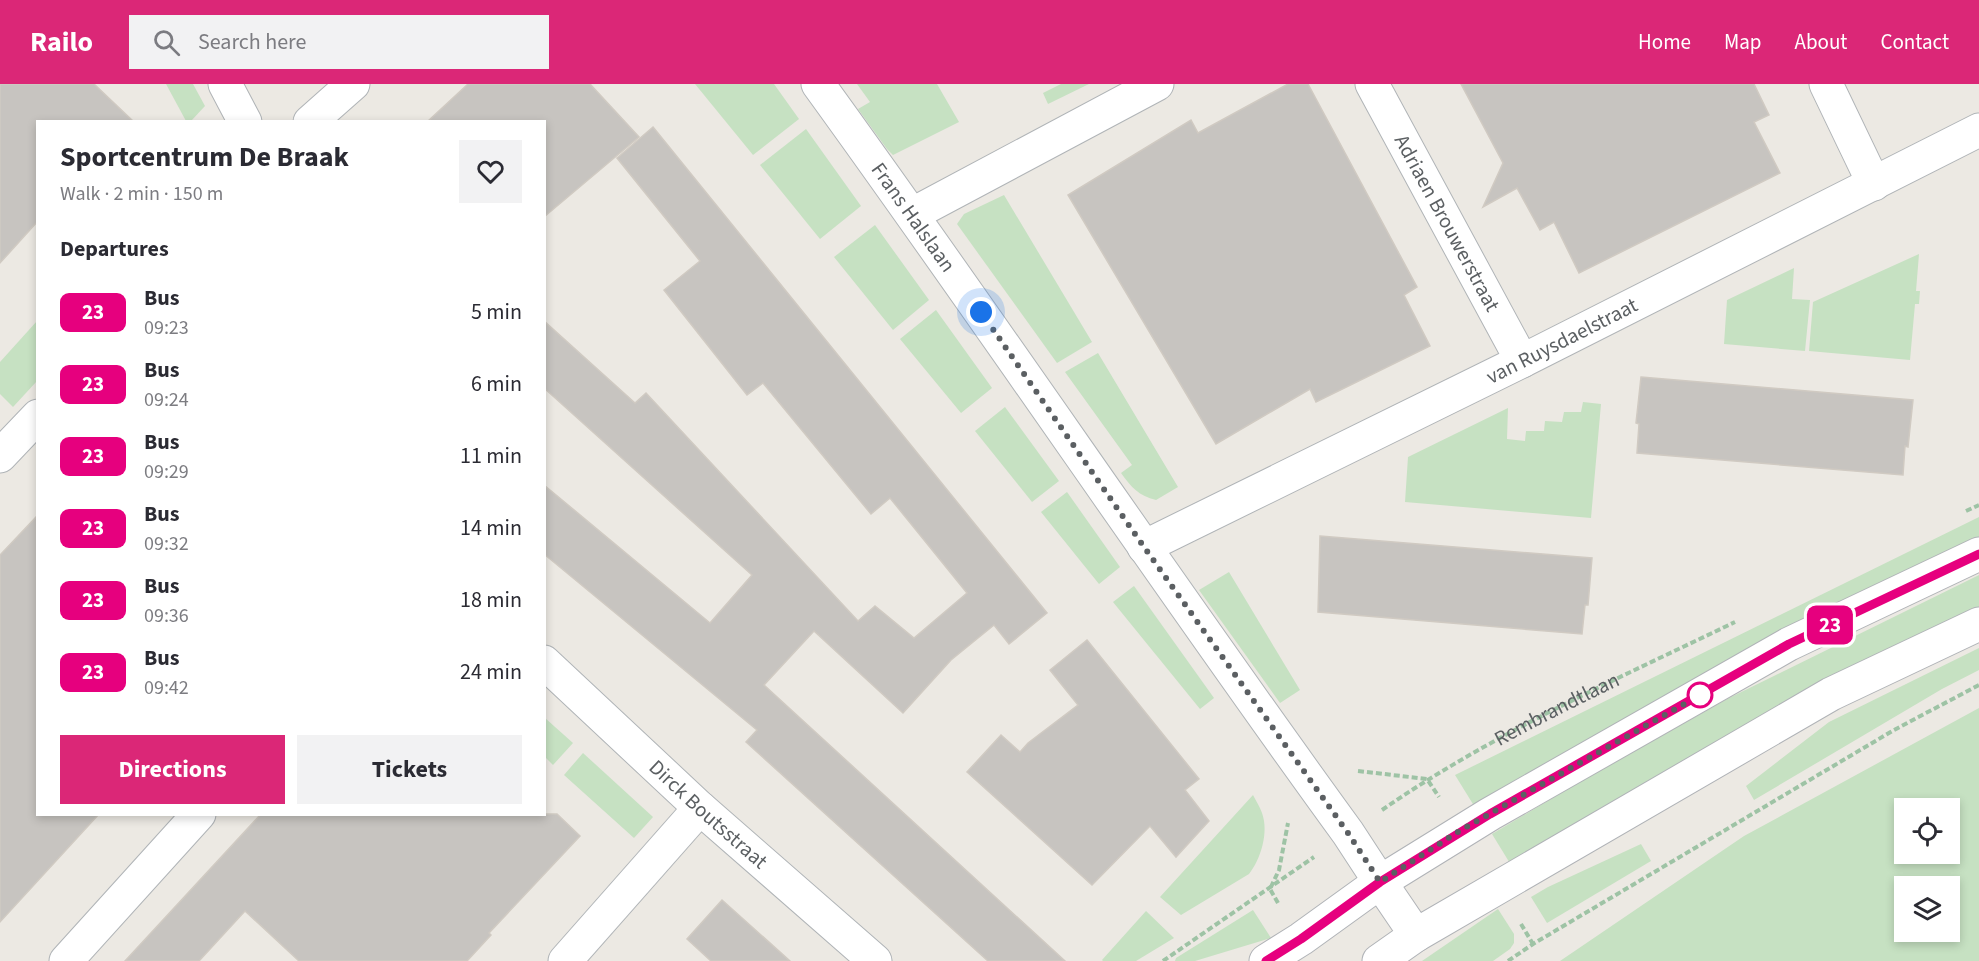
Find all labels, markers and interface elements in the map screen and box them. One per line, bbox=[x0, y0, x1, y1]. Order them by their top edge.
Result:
search box bbox=[129, 15, 549, 69]
text: Railo bbox=[30, 22, 93, 62]
icon: search bbox=[150, 26, 183, 59]
text: Search here bbox=[198, 26, 306, 58]
text: Home bbox=[1638, 27, 1691, 57]
text: Map bbox=[1724, 27, 1762, 57]
text: About bbox=[1795, 27, 1847, 57]
text: Contact bbox=[1880, 27, 1949, 57]
street label: Adriaen Brouwerstraat bbox=[1387, 129, 1507, 317]
text: Sportcentrum De Braak bbox=[60, 137, 349, 177]
button: heart bbox=[459, 140, 522, 203]
street label: Frans Halslaan bbox=[864, 156, 963, 278]
text: Walk · 2 min · 150 m bbox=[60, 180, 223, 208]
text: Departures bbox=[60, 233, 169, 265]
text: Bus bbox=[144, 282, 180, 314]
street label: van Ruysdaelstraat bbox=[1481, 290, 1643, 391]
text: 5 min bbox=[471, 296, 522, 328]
text: 23 bbox=[82, 297, 104, 327]
your location bbox=[966, 297, 996, 327]
text: 09:23 bbox=[144, 314, 189, 342]
text: Bus bbox=[144, 354, 180, 386]
text: 6 min bbox=[471, 368, 522, 400]
text: 23 bbox=[82, 369, 104, 399]
text: 09:24 bbox=[144, 386, 189, 414]
text: Bus bbox=[144, 426, 180, 458]
text: 11 min bbox=[460, 440, 522, 472]
text: 23 bbox=[82, 441, 104, 471]
text: 09:29 bbox=[144, 458, 189, 486]
text: Bus bbox=[144, 498, 180, 530]
text: 14 min bbox=[460, 512, 522, 544]
text: 23 bbox=[82, 513, 104, 543]
text: 09:32 bbox=[144, 530, 189, 558]
text: Bus bbox=[144, 570, 180, 602]
text: 18 min bbox=[460, 584, 522, 616]
text: 23 bbox=[82, 585, 104, 615]
text: 09:36 bbox=[144, 602, 189, 630]
line badge: 23 bbox=[1803, 606, 1857, 644]
text: 23 bbox=[1819, 610, 1841, 640]
text: Bus bbox=[144, 642, 180, 674]
text: 24 min bbox=[460, 656, 522, 688]
text: 23 bbox=[82, 657, 104, 687]
street label: Rembrandtlaan bbox=[1489, 665, 1624, 753]
text: 09:42 bbox=[144, 674, 189, 702]
unlabelled marker bbox=[1687, 682, 1713, 708]
button: Directions bbox=[60, 735, 285, 804]
button: Tickets bbox=[297, 735, 522, 804]
street label: Dirck Boutsstraat bbox=[642, 753, 774, 876]
map controls bbox=[1894, 798, 1960, 942]
button: locate bbox=[1894, 798, 1960, 864]
button: layers bbox=[1894, 876, 1960, 942]

